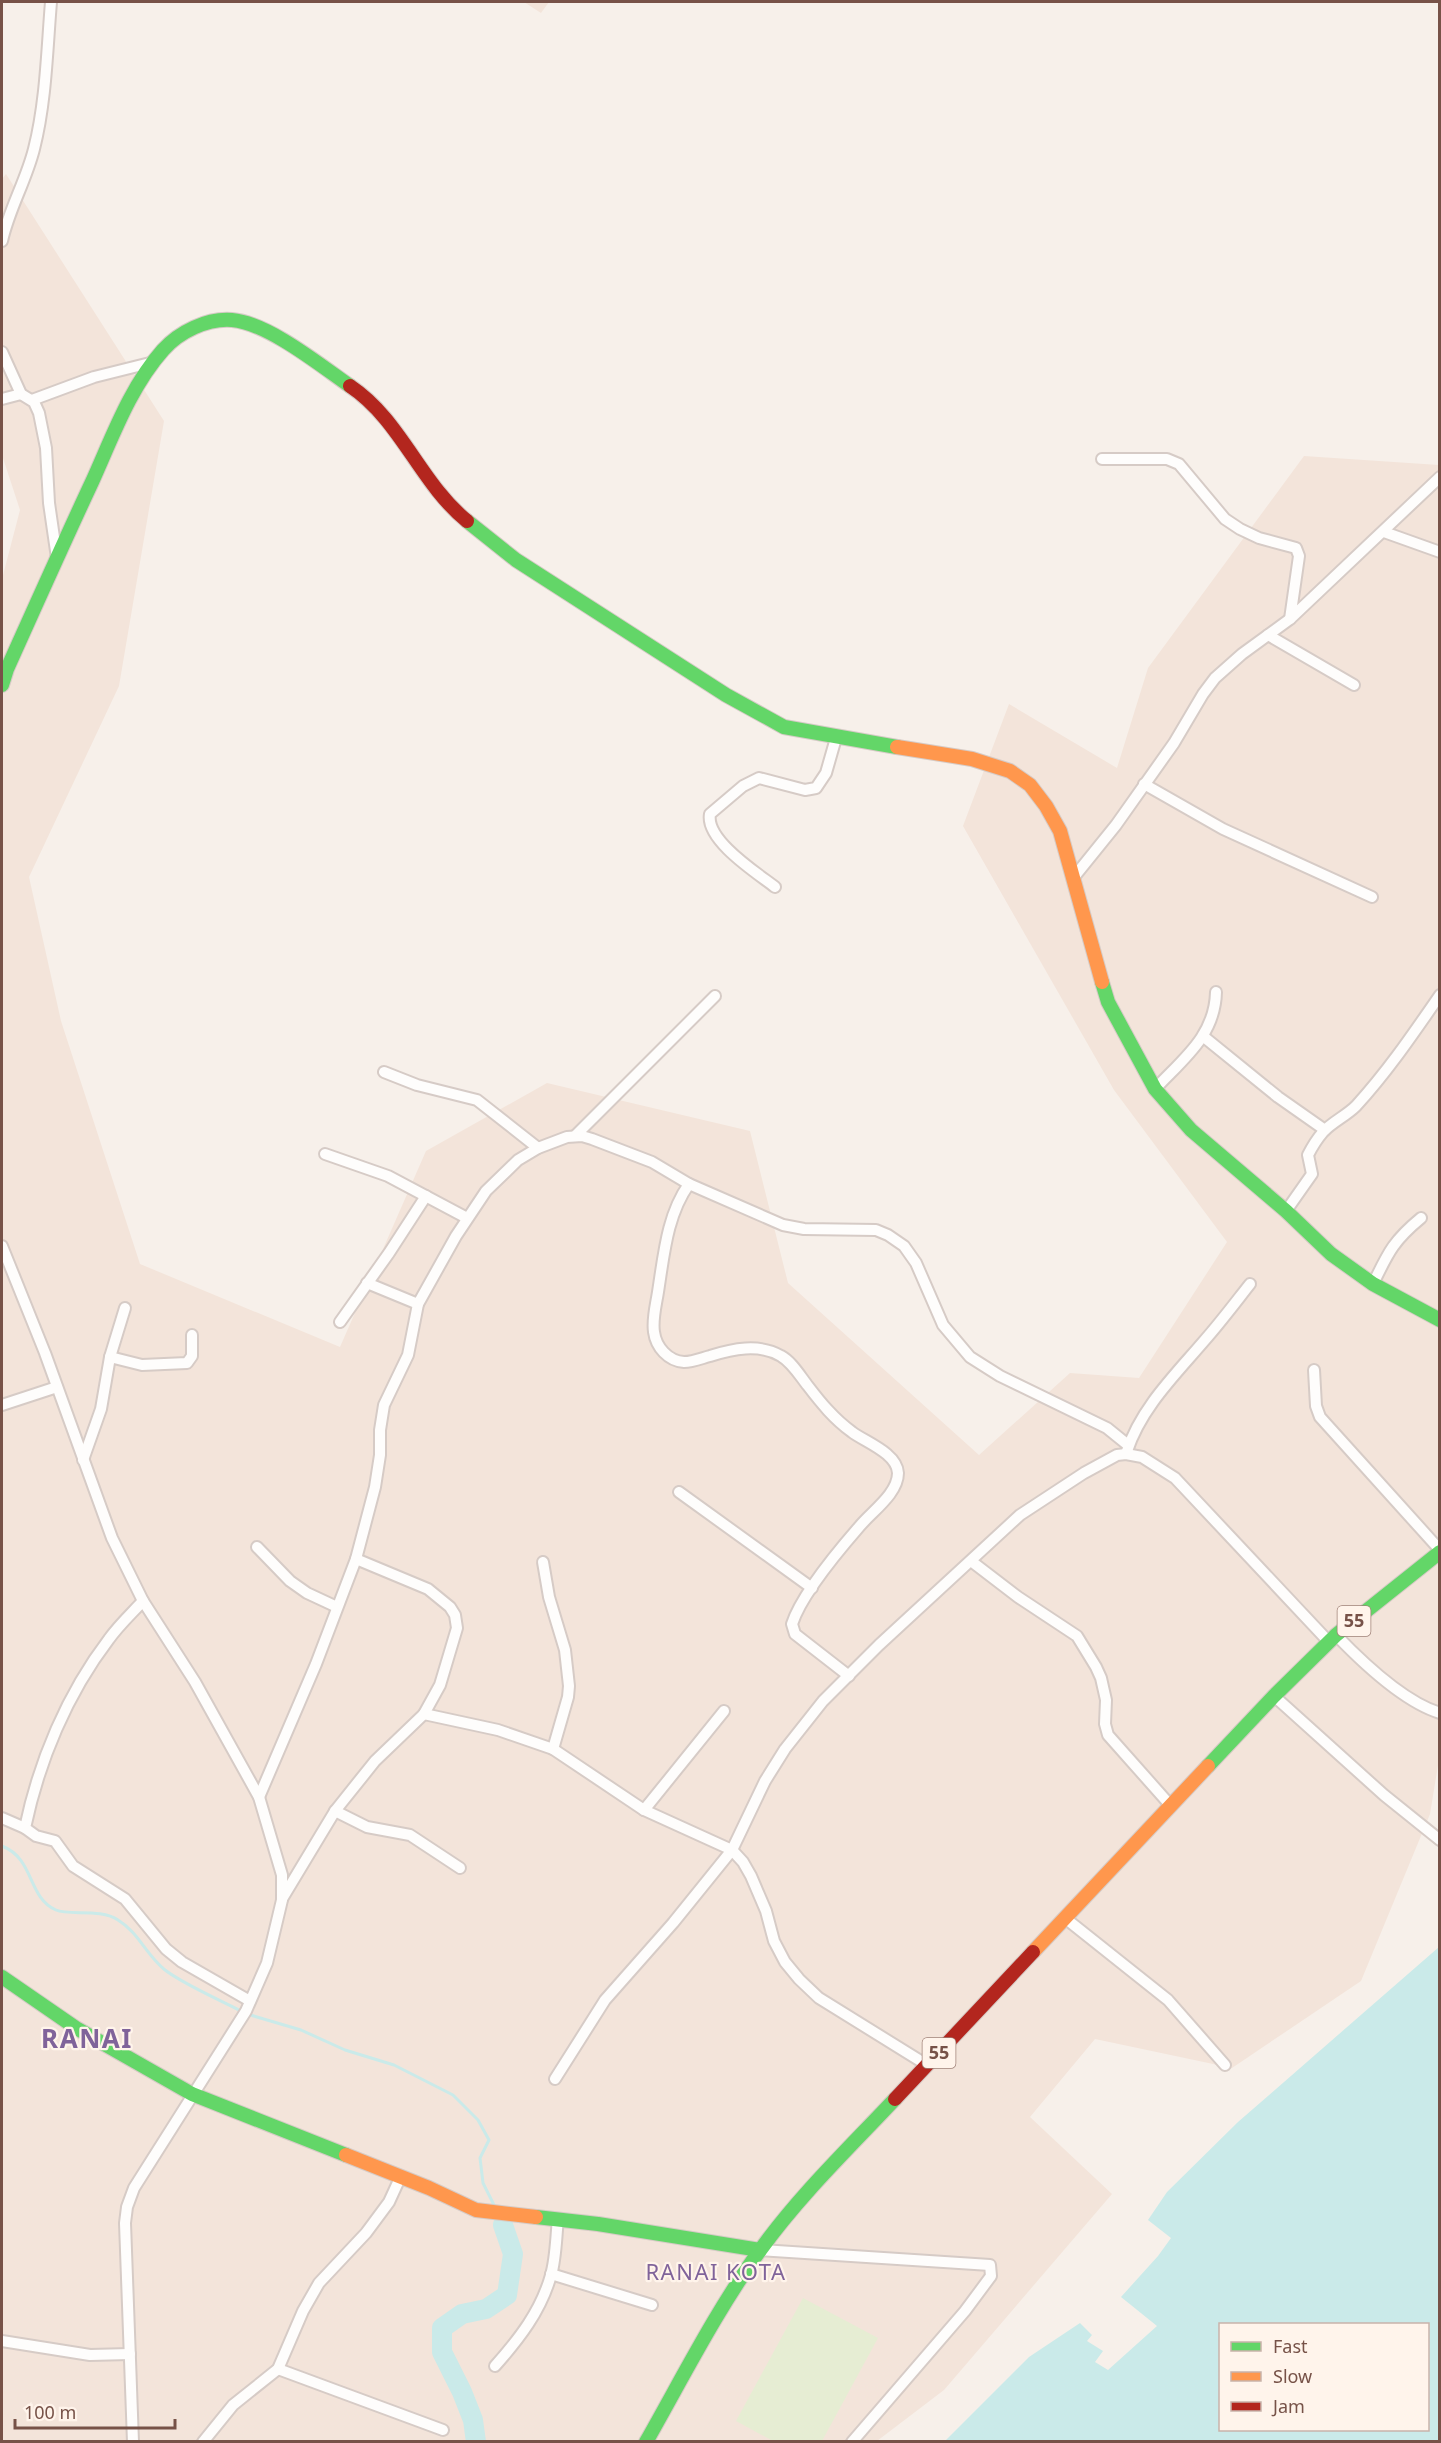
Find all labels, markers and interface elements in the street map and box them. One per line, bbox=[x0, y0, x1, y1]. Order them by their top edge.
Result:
road number: 55 bbox=[1338, 1606, 1370, 1636]
district label: RANAI bbox=[41, 2020, 133, 2056]
road number: 55 bbox=[922, 2038, 956, 2068]
district label: RANAI KOTA bbox=[645, 2256, 787, 2286]
legend bbox=[1219, 2323, 1429, 2431]
text: Fast bbox=[1273, 2334, 1308, 2358]
text: Slow bbox=[1273, 2364, 1312, 2388]
scale bar bbox=[15, 2392, 176, 2430]
text: Jam bbox=[1271, 2394, 1305, 2418]
text: 100 m bbox=[24, 2400, 76, 2424]

